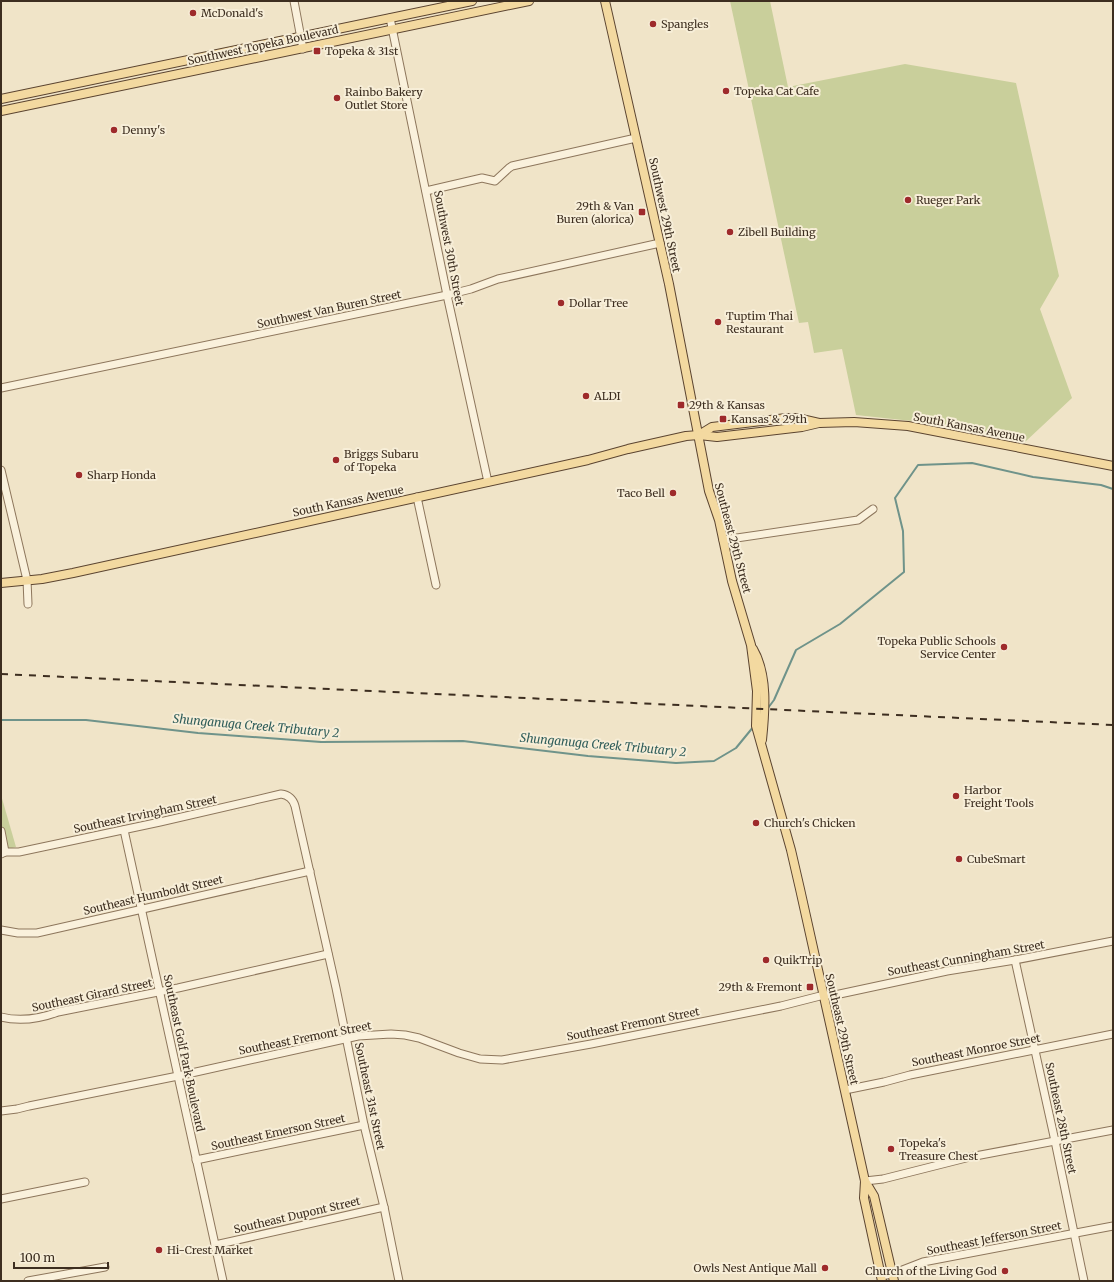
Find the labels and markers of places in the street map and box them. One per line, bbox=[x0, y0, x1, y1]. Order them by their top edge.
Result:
place label: McDonald's bbox=[201, 6, 263, 20]
marker: McDonald's bbox=[188, 8, 198, 18]
place label: Spangles bbox=[661, 17, 709, 31]
marker: Spangles bbox=[648, 19, 658, 29]
place label: Topeka & 31st bbox=[325, 44, 399, 58]
marker: Topeka & 31st bbox=[312, 46, 322, 56]
place label: Topeka Cat Cafe bbox=[734, 84, 819, 98]
place label: Rainbo Bakery Outlet Store bbox=[345, 85, 423, 112]
marker: Topeka Cat Cafe bbox=[721, 86, 731, 96]
marker: Rainbo Bakery Outlet Store bbox=[332, 93, 342, 103]
place label: Denny's bbox=[122, 123, 165, 137]
marker: Denny's bbox=[109, 125, 119, 135]
place label: Rueger Park bbox=[916, 193, 980, 207]
marker: Rueger Park bbox=[903, 195, 913, 205]
place label: 29th & Van Buren (alorica) bbox=[557, 199, 635, 226]
marker: 29th & Van Buren (alorica) bbox=[637, 207, 647, 217]
place label: Zibell Building bbox=[738, 225, 816, 239]
marker: Zibell Building bbox=[725, 227, 735, 237]
place label: Dollar Tree bbox=[569, 296, 628, 310]
marker: Dollar Tree bbox=[556, 298, 566, 308]
place label: Tuptim Thai Restaurant bbox=[726, 309, 794, 336]
marker: Tuptim Thai Restaurant bbox=[713, 317, 723, 327]
place label: ALDI bbox=[593, 389, 621, 403]
marker: ALDI bbox=[581, 391, 591, 401]
place label: 29th & Kansas bbox=[689, 398, 765, 412]
marker: 29th & Kansas bbox=[676, 400, 686, 410]
place label: Kansas & 29th bbox=[731, 412, 808, 426]
marker: Kansas & 29th bbox=[718, 414, 728, 424]
place label: Briggs Subaru of Topeka bbox=[344, 447, 419, 474]
marker: Briggs Subaru of Topeka bbox=[331, 455, 341, 465]
place label: Sharp Honda bbox=[87, 468, 156, 482]
marker: Sharp Honda bbox=[74, 470, 84, 480]
place label: Taco Bell bbox=[617, 486, 666, 500]
marker: Taco Bell bbox=[668, 488, 678, 498]
place label: Topeka Public Schools Service Center bbox=[878, 634, 996, 661]
marker: Topeka Public Schools Service Center bbox=[999, 642, 1009, 652]
place label: Harbor Freight Tools bbox=[964, 783, 1034, 810]
marker: Harbor Freight Tools bbox=[951, 791, 961, 801]
place label: Church's Chicken bbox=[764, 816, 856, 830]
marker: Church's Chicken bbox=[751, 818, 761, 828]
place label: CubeSmart bbox=[967, 852, 1026, 866]
marker: CubeSmart bbox=[954, 854, 964, 864]
place label: QuikTrip bbox=[774, 953, 822, 967]
marker: QuikTrip bbox=[761, 955, 771, 965]
place label: 29th & Fremont bbox=[718, 980, 803, 994]
marker: 29th & Fremont bbox=[805, 982, 815, 992]
place label: Topeka's Treasure Chest bbox=[899, 1136, 979, 1163]
marker: Topeka's Treasure Chest bbox=[886, 1144, 896, 1154]
place label: Hi-Crest Market bbox=[167, 1243, 253, 1257]
marker: Hi-Crest Market bbox=[154, 1245, 164, 1255]
place label: Owls Nest Antique Mall bbox=[693, 1261, 818, 1275]
marker: Owls Nest Antique Mall bbox=[820, 1263, 830, 1273]
place label: Church of the Living God bbox=[865, 1264, 997, 1278]
marker: Church of the Living God bbox=[1000, 1266, 1010, 1276]

